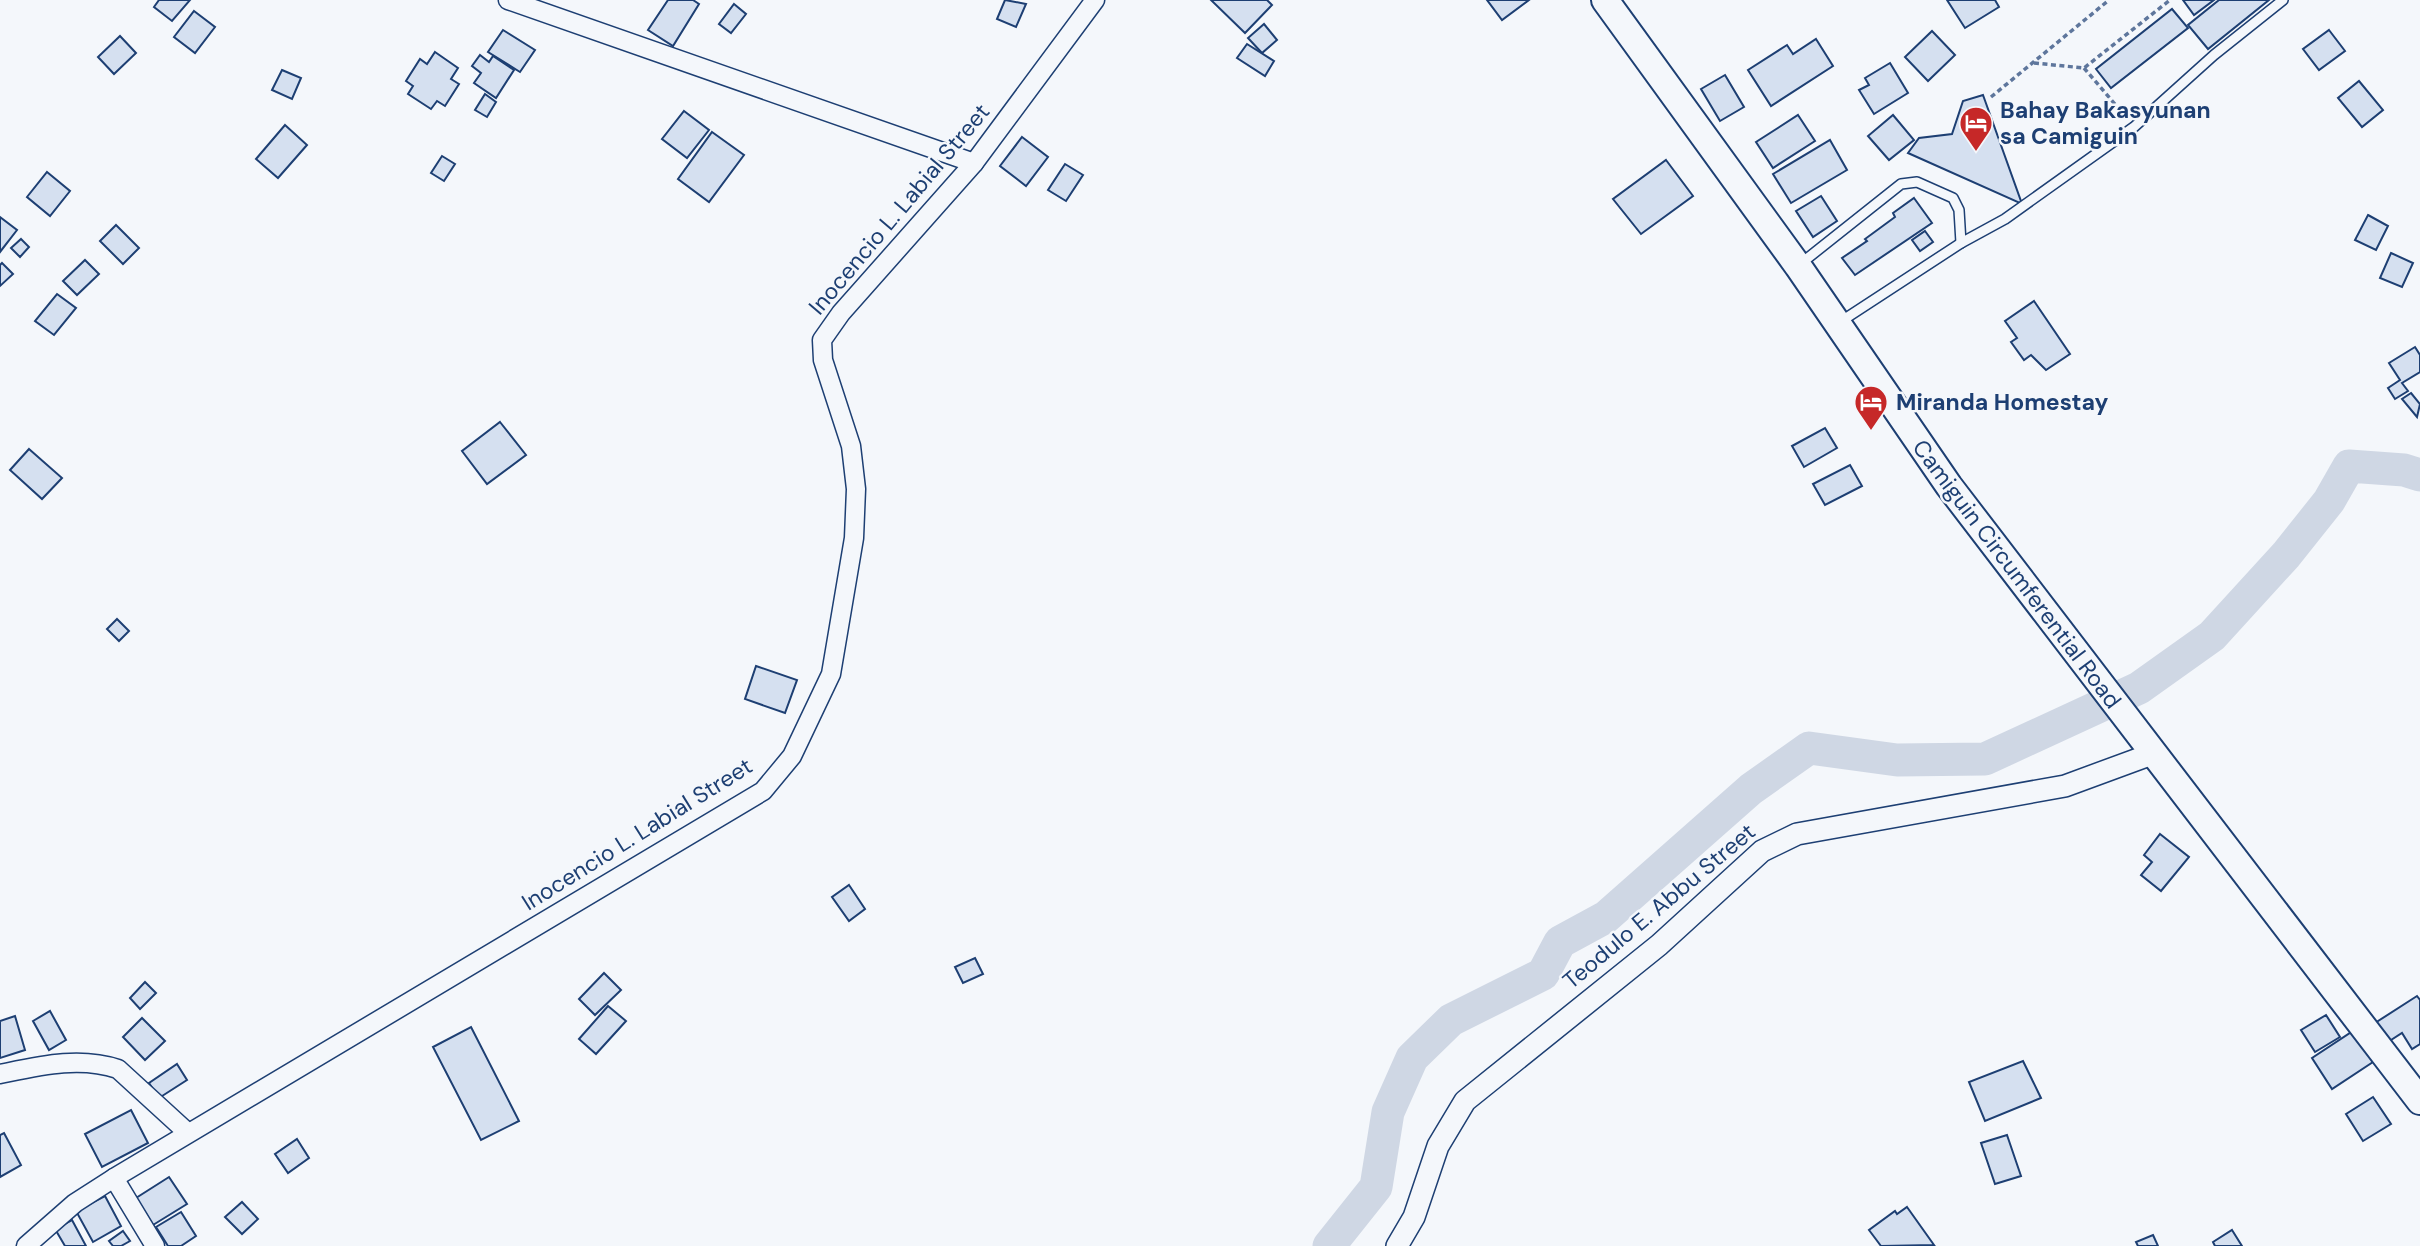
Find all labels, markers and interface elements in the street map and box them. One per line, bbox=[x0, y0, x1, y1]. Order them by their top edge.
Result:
place label: Bahay Bakasyunan sa Camiguin bbox=[2000, 95, 2211, 151]
street label: Inocencio L. Labial Street bbox=[802, 97, 996, 321]
hotel icon: Bahay Bakasyunan sa Camiguin bbox=[1957, 104, 1995, 153]
hotel icon: Miranda Homestay bbox=[1852, 383, 1890, 432]
place label: Miranda Homestay bbox=[1896, 387, 2109, 417]
street label: Camiguin Circumferential Road bbox=[1906, 433, 2128, 715]
street label: Inocencio L. Labial Street bbox=[516, 751, 758, 917]
street label: Teodulo E. Abbu Street bbox=[1557, 817, 1761, 995]

